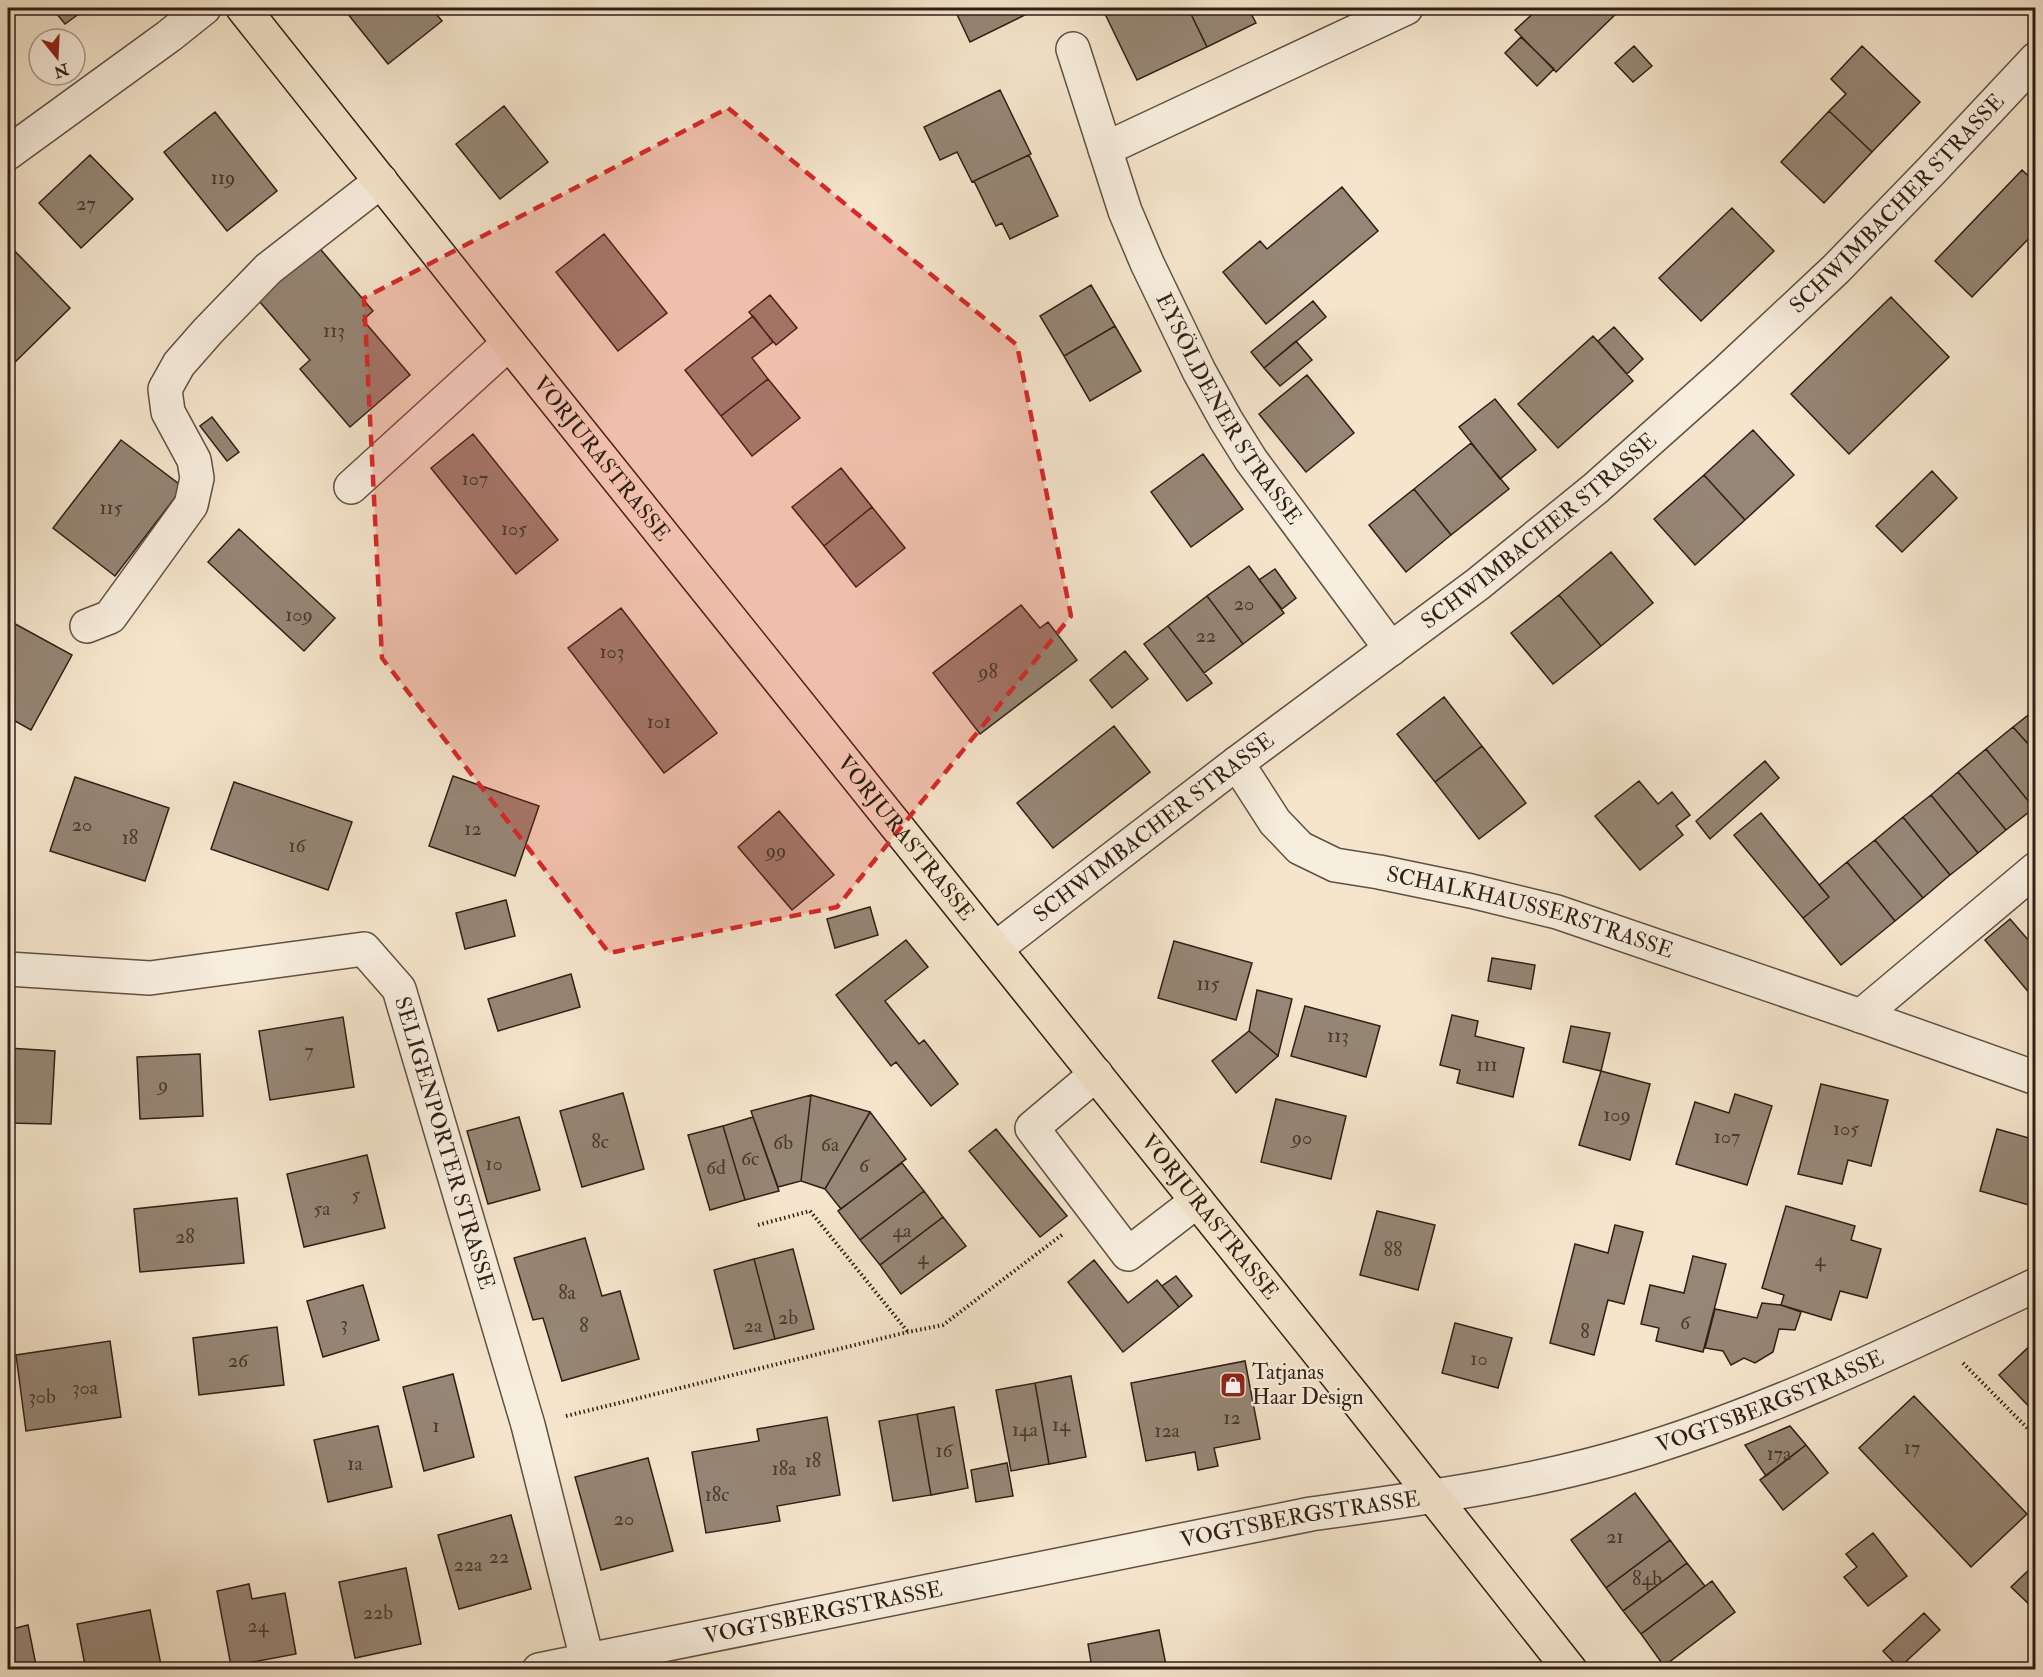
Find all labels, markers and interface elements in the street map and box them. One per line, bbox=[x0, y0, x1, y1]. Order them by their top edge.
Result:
north arrow bbox=[27, 27, 87, 87]
text: N bbox=[51, 58, 72, 82]
street label: SCHWIMBACHER STRASSE bbox=[1784, 88, 2010, 319]
house number: 119 bbox=[211, 165, 235, 190]
house number: 27 bbox=[76, 191, 96, 216]
street label: EYSÖLDENER STRASSE bbox=[1150, 288, 1308, 530]
house number: 113 bbox=[323, 318, 345, 343]
street label: VORJURASTRASSE bbox=[527, 370, 677, 547]
street label: SCHWIMBACHER STRASSE bbox=[1415, 427, 1663, 635]
house number: 107 bbox=[462, 466, 488, 491]
house number: 115 bbox=[99, 495, 123, 520]
house number: 105 bbox=[501, 516, 527, 541]
house number: 20 bbox=[1234, 591, 1254, 616]
house number: 109 bbox=[285, 602, 313, 627]
house number: 22 bbox=[1196, 623, 1216, 648]
house number: 103 bbox=[600, 639, 624, 664]
house number: 98 bbox=[976, 659, 998, 684]
house number: 101 bbox=[647, 709, 671, 734]
street label: SCHWIMBACHER STRASSE bbox=[1028, 726, 1280, 928]
street label: VORJURASTRASSE bbox=[831, 749, 981, 926]
house number: 20 bbox=[72, 812, 92, 837]
house number: 12 bbox=[464, 816, 482, 841]
house number: 18 bbox=[122, 825, 138, 850]
house number: 16 bbox=[288, 833, 306, 858]
house number: 99 bbox=[764, 838, 786, 863]
street label: SCHALKHAUSSERSTRASSE bbox=[1384, 860, 1677, 965]
house number: 115 bbox=[1196, 971, 1220, 996]
street label: SELIGENPORTER STRASSE bbox=[388, 993, 501, 1293]
house number: 113 bbox=[1327, 1023, 1349, 1048]
house number: 7 bbox=[304, 1038, 314, 1063]
house number: 111 bbox=[1476, 1052, 1498, 1077]
house number: 9 bbox=[156, 1072, 168, 1097]
house number: 109 bbox=[1603, 1102, 1631, 1127]
house number: 105 bbox=[1833, 1116, 1859, 1141]
house number: 107 bbox=[1714, 1124, 1740, 1149]
house number: 90 bbox=[1290, 1125, 1312, 1150]
street label: VORJURASTRASSE bbox=[1135, 1128, 1285, 1305]
house number: 8c bbox=[591, 1129, 609, 1154]
house number: 6b bbox=[773, 1130, 793, 1155]
house number: 6a bbox=[821, 1132, 840, 1157]
house number: 6c bbox=[741, 1146, 759, 1171]
house number: 10 bbox=[485, 1151, 503, 1176]
house number: 6 bbox=[859, 1153, 870, 1178]
house number: 6d bbox=[706, 1155, 726, 1180]
house number: 5 bbox=[352, 1182, 361, 1207]
house number: 5a bbox=[313, 1196, 331, 1221]
house number: 4a bbox=[892, 1218, 912, 1243]
house number: 28 bbox=[175, 1224, 195, 1249]
house number: 88 bbox=[1384, 1237, 1402, 1262]
house number: 4 bbox=[918, 1245, 930, 1270]
house number: 4 bbox=[1815, 1247, 1827, 1272]
house number: 8a bbox=[558, 1280, 577, 1305]
house number: 2b bbox=[778, 1305, 798, 1330]
house number: 6 bbox=[1680, 1310, 1691, 1335]
house number: 3 bbox=[340, 1311, 348, 1336]
house number: 8 bbox=[579, 1313, 589, 1338]
house number: 2a bbox=[744, 1313, 763, 1338]
house number: 8 bbox=[1580, 1319, 1590, 1344]
street label: VOGTSBERGSTRASSE bbox=[1652, 1343, 1888, 1459]
house number: 10 bbox=[1470, 1346, 1488, 1371]
house number: 26 bbox=[228, 1348, 249, 1373]
place label: Tatjanas Haar Design bbox=[1252, 1358, 1364, 1411]
shop icon: Tatjanas Haar Design bbox=[1218, 1370, 1248, 1400]
house number: 30a bbox=[72, 1375, 99, 1400]
house number: 30b bbox=[28, 1384, 56, 1409]
house number: 12 bbox=[1223, 1405, 1241, 1430]
house number: 14 bbox=[1052, 1412, 1071, 1437]
house number: 1 bbox=[432, 1413, 440, 1438]
house number: 14a bbox=[1012, 1417, 1039, 1442]
house number: 12a bbox=[1154, 1418, 1181, 1443]
house number: 17 bbox=[1904, 1435, 1920, 1460]
house number: 16 bbox=[935, 1438, 953, 1463]
house number: 17a bbox=[1767, 1441, 1792, 1466]
house number: 18 bbox=[805, 1448, 821, 1473]
house number: 1a bbox=[347, 1451, 363, 1476]
house number: 18a bbox=[772, 1456, 797, 1481]
house number: 18c bbox=[705, 1482, 729, 1507]
street label: VOGTSBERGSTRASSE bbox=[1178, 1485, 1422, 1554]
house number: 20 bbox=[614, 1506, 634, 1531]
house number: 21 bbox=[1606, 1524, 1624, 1549]
house number: 22 bbox=[489, 1544, 509, 1569]
house number: 22a bbox=[454, 1552, 483, 1577]
house number: 84b bbox=[1632, 1566, 1662, 1591]
street label: VOGTSBERGSTRASSE bbox=[701, 1575, 945, 1650]
house number: 22b bbox=[363, 1600, 393, 1625]
house number: 24 bbox=[248, 1613, 270, 1638]

